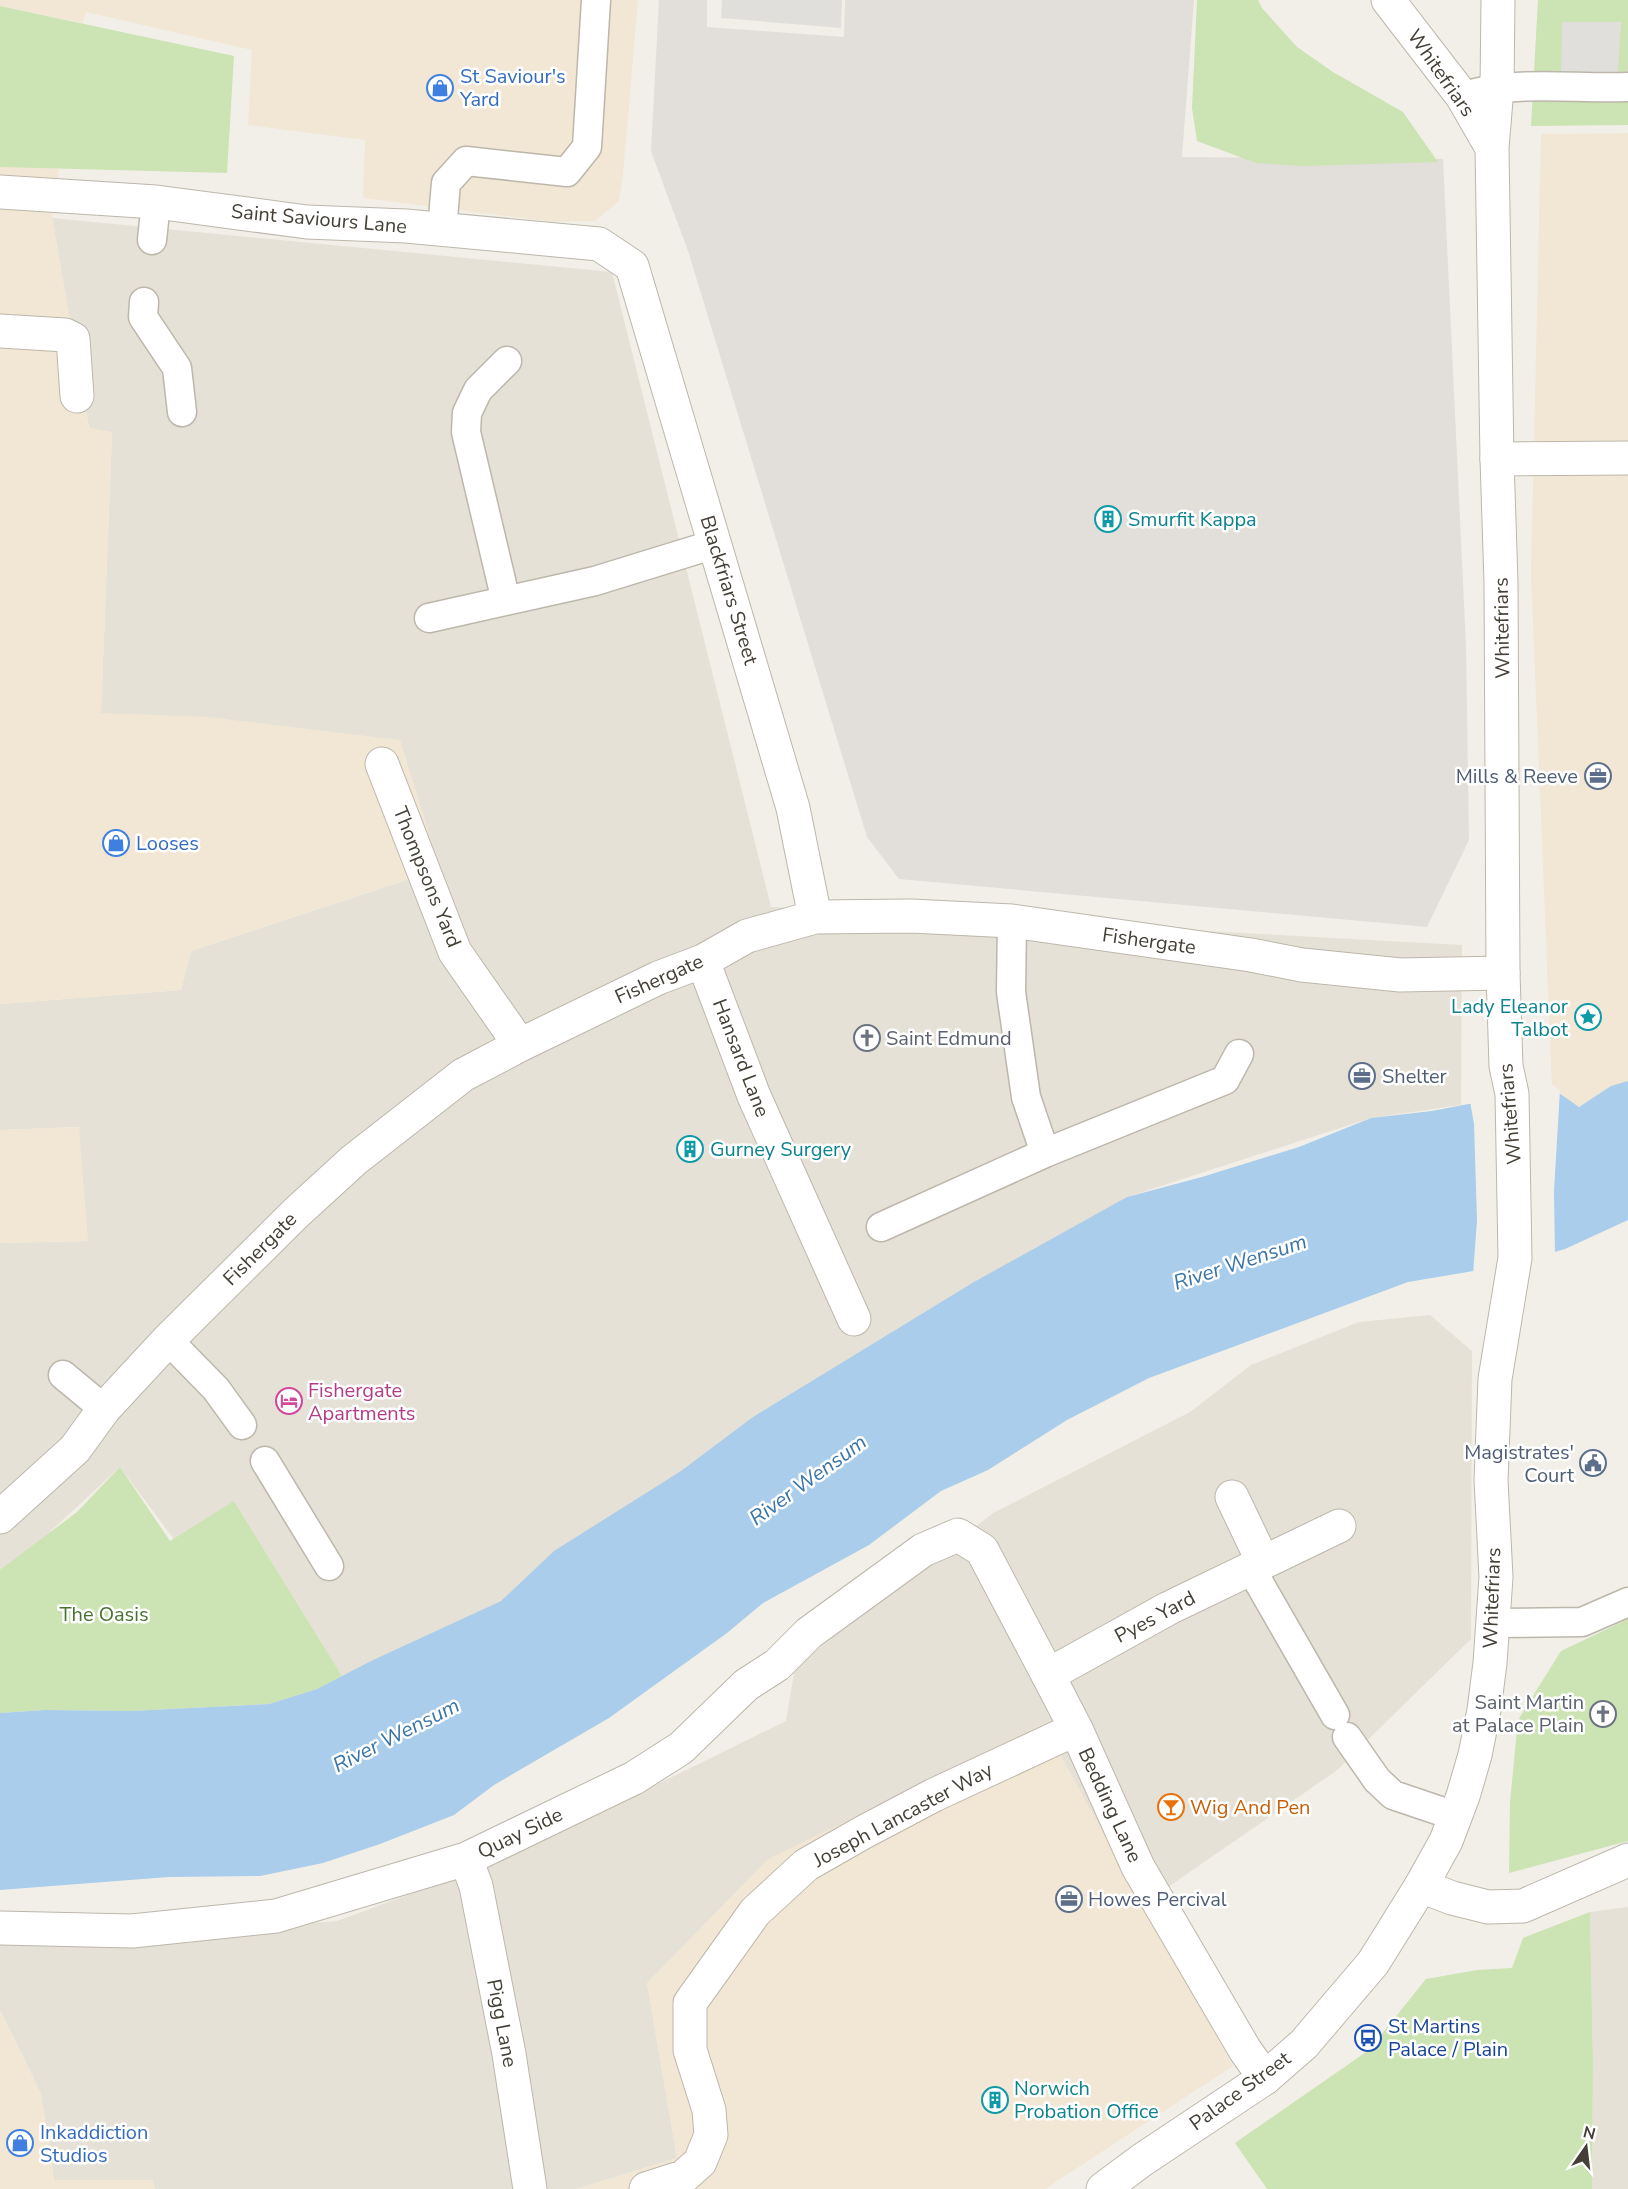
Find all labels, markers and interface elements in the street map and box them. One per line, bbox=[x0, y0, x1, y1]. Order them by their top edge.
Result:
street label: Whitefriars bbox=[1401, 24, 1481, 122]
place label: St Saviour's Yard bbox=[459, 63, 566, 113]
shop icon: St Saviour's Yard bbox=[425, 73, 455, 103]
street label: Saint Saviours Lane bbox=[230, 198, 408, 240]
building icon: Smurfit Kappa bbox=[1093, 504, 1123, 534]
place label: Smurfit Kappa bbox=[1128, 506, 1257, 533]
street label: Blackfriars Street bbox=[693, 512, 765, 669]
street label: Whitefriars bbox=[1488, 577, 1516, 679]
office icon: Mills & Reeve bbox=[1583, 761, 1613, 791]
place label: Mills & Reeve bbox=[1456, 763, 1578, 790]
street label: Thompsons Yard bbox=[386, 802, 468, 952]
shop icon: Looses bbox=[101, 828, 131, 858]
place label: Looses bbox=[136, 830, 199, 857]
street label: Fishergate bbox=[1101, 921, 1197, 961]
street label: Fishergate bbox=[611, 948, 707, 1010]
place label: Lady Eleanor Talbot bbox=[1451, 993, 1569, 1043]
street label: Hansard Lane bbox=[706, 995, 776, 1121]
place icon: Lady Eleanor Talbot bbox=[1573, 1002, 1603, 1032]
church icon: Saint Edmund bbox=[852, 1023, 882, 1053]
place label: Saint Edmund bbox=[886, 1025, 1012, 1052]
office icon: Shelter bbox=[1347, 1061, 1377, 1091]
street label: Whitefriars bbox=[1492, 1062, 1528, 1166]
place label: Shelter bbox=[1382, 1063, 1447, 1090]
building icon: Gurney Surgery bbox=[675, 1134, 705, 1164]
place label: Gurney Surgery bbox=[710, 1136, 852, 1163]
street label: Fishergate bbox=[217, 1206, 303, 1292]
water label: River Wensum bbox=[1170, 1227, 1310, 1297]
place label: Fishergate Apartments bbox=[308, 1377, 415, 1427]
hotel icon: Fishergate Apartments bbox=[274, 1386, 304, 1416]
water label: River Wensum bbox=[744, 1428, 872, 1532]
place label: Magistrates' Court bbox=[1464, 1439, 1575, 1489]
public building icon: Magistrates' Court bbox=[1578, 1448, 1608, 1478]
street label: Whitefriars bbox=[1477, 1547, 1507, 1649]
street label: Pyes Yard bbox=[1110, 1584, 1200, 1650]
park label: The Oasis bbox=[60, 1601, 149, 1628]
place label: Saint Martin at Palace Plain bbox=[1452, 1689, 1584, 1739]
water label: River Wensum bbox=[328, 1691, 464, 1779]
church icon: Saint Martin at Palace Plain bbox=[1588, 1699, 1618, 1729]
street label: Bedding Lane bbox=[1072, 1743, 1148, 1867]
street label: Joseph Lancaster Way bbox=[808, 1756, 998, 1874]
bar icon: Wig And Pen bbox=[1156, 1792, 1186, 1822]
place label: Wig And Pen bbox=[1190, 1794, 1310, 1821]
street label: Quay Side bbox=[473, 1801, 567, 1865]
office icon: Howes Percival bbox=[1054, 1884, 1084, 1914]
place label: Howes Percival bbox=[1088, 1886, 1227, 1913]
street label: Pigg Lane bbox=[480, 1977, 524, 2069]
place label: St Martins Palace / Plain bbox=[1388, 2013, 1508, 2063]
bus stop icon: St Martins Palace / Plain bbox=[1353, 2023, 1383, 2053]
street label: Palace Street bbox=[1184, 2045, 1297, 2137]
place label: Norwich Probation Office bbox=[1014, 2075, 1159, 2125]
building icon: Norwich Probation Office bbox=[980, 2085, 1010, 2115]
north arrow bbox=[1556, 2117, 1616, 2177]
place label: Inkaddiction Studios bbox=[40, 2119, 148, 2169]
text: N bbox=[1581, 2121, 1598, 2146]
shop icon: Inkaddiction Studios bbox=[5, 2128, 35, 2158]

